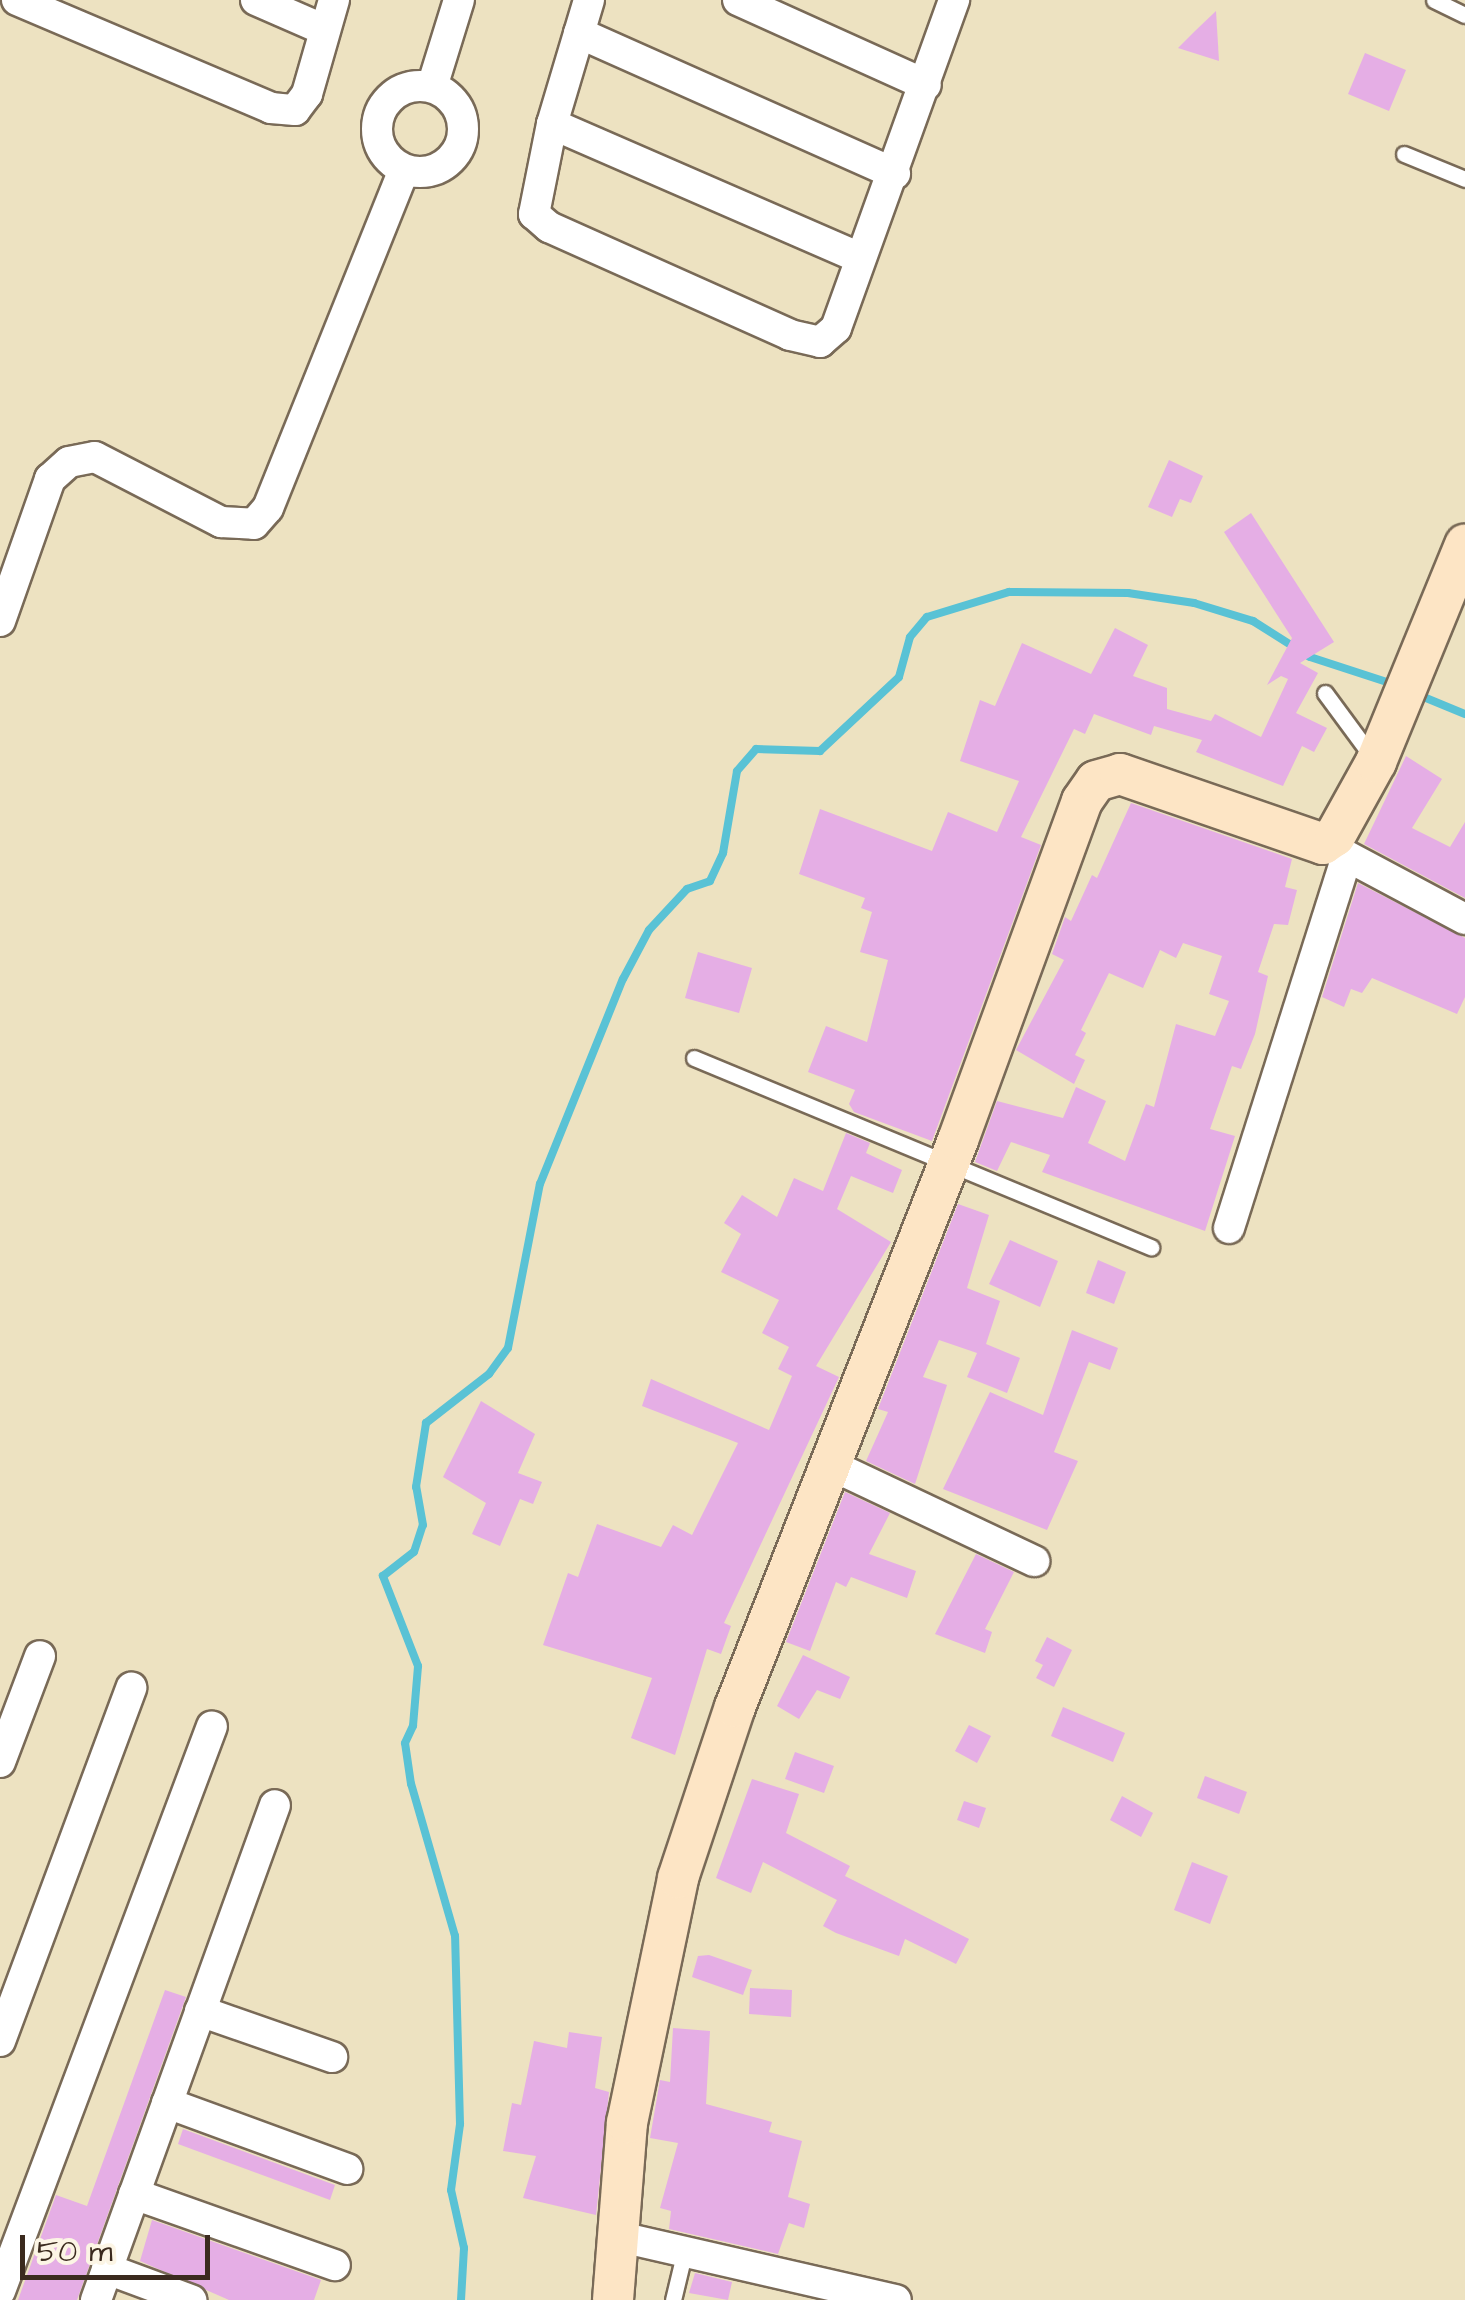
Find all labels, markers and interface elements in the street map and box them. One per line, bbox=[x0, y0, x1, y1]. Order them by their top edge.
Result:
scale bar bbox=[25, 2215, 215, 2277]
text: 50 m bbox=[37, 2231, 113, 2273]

